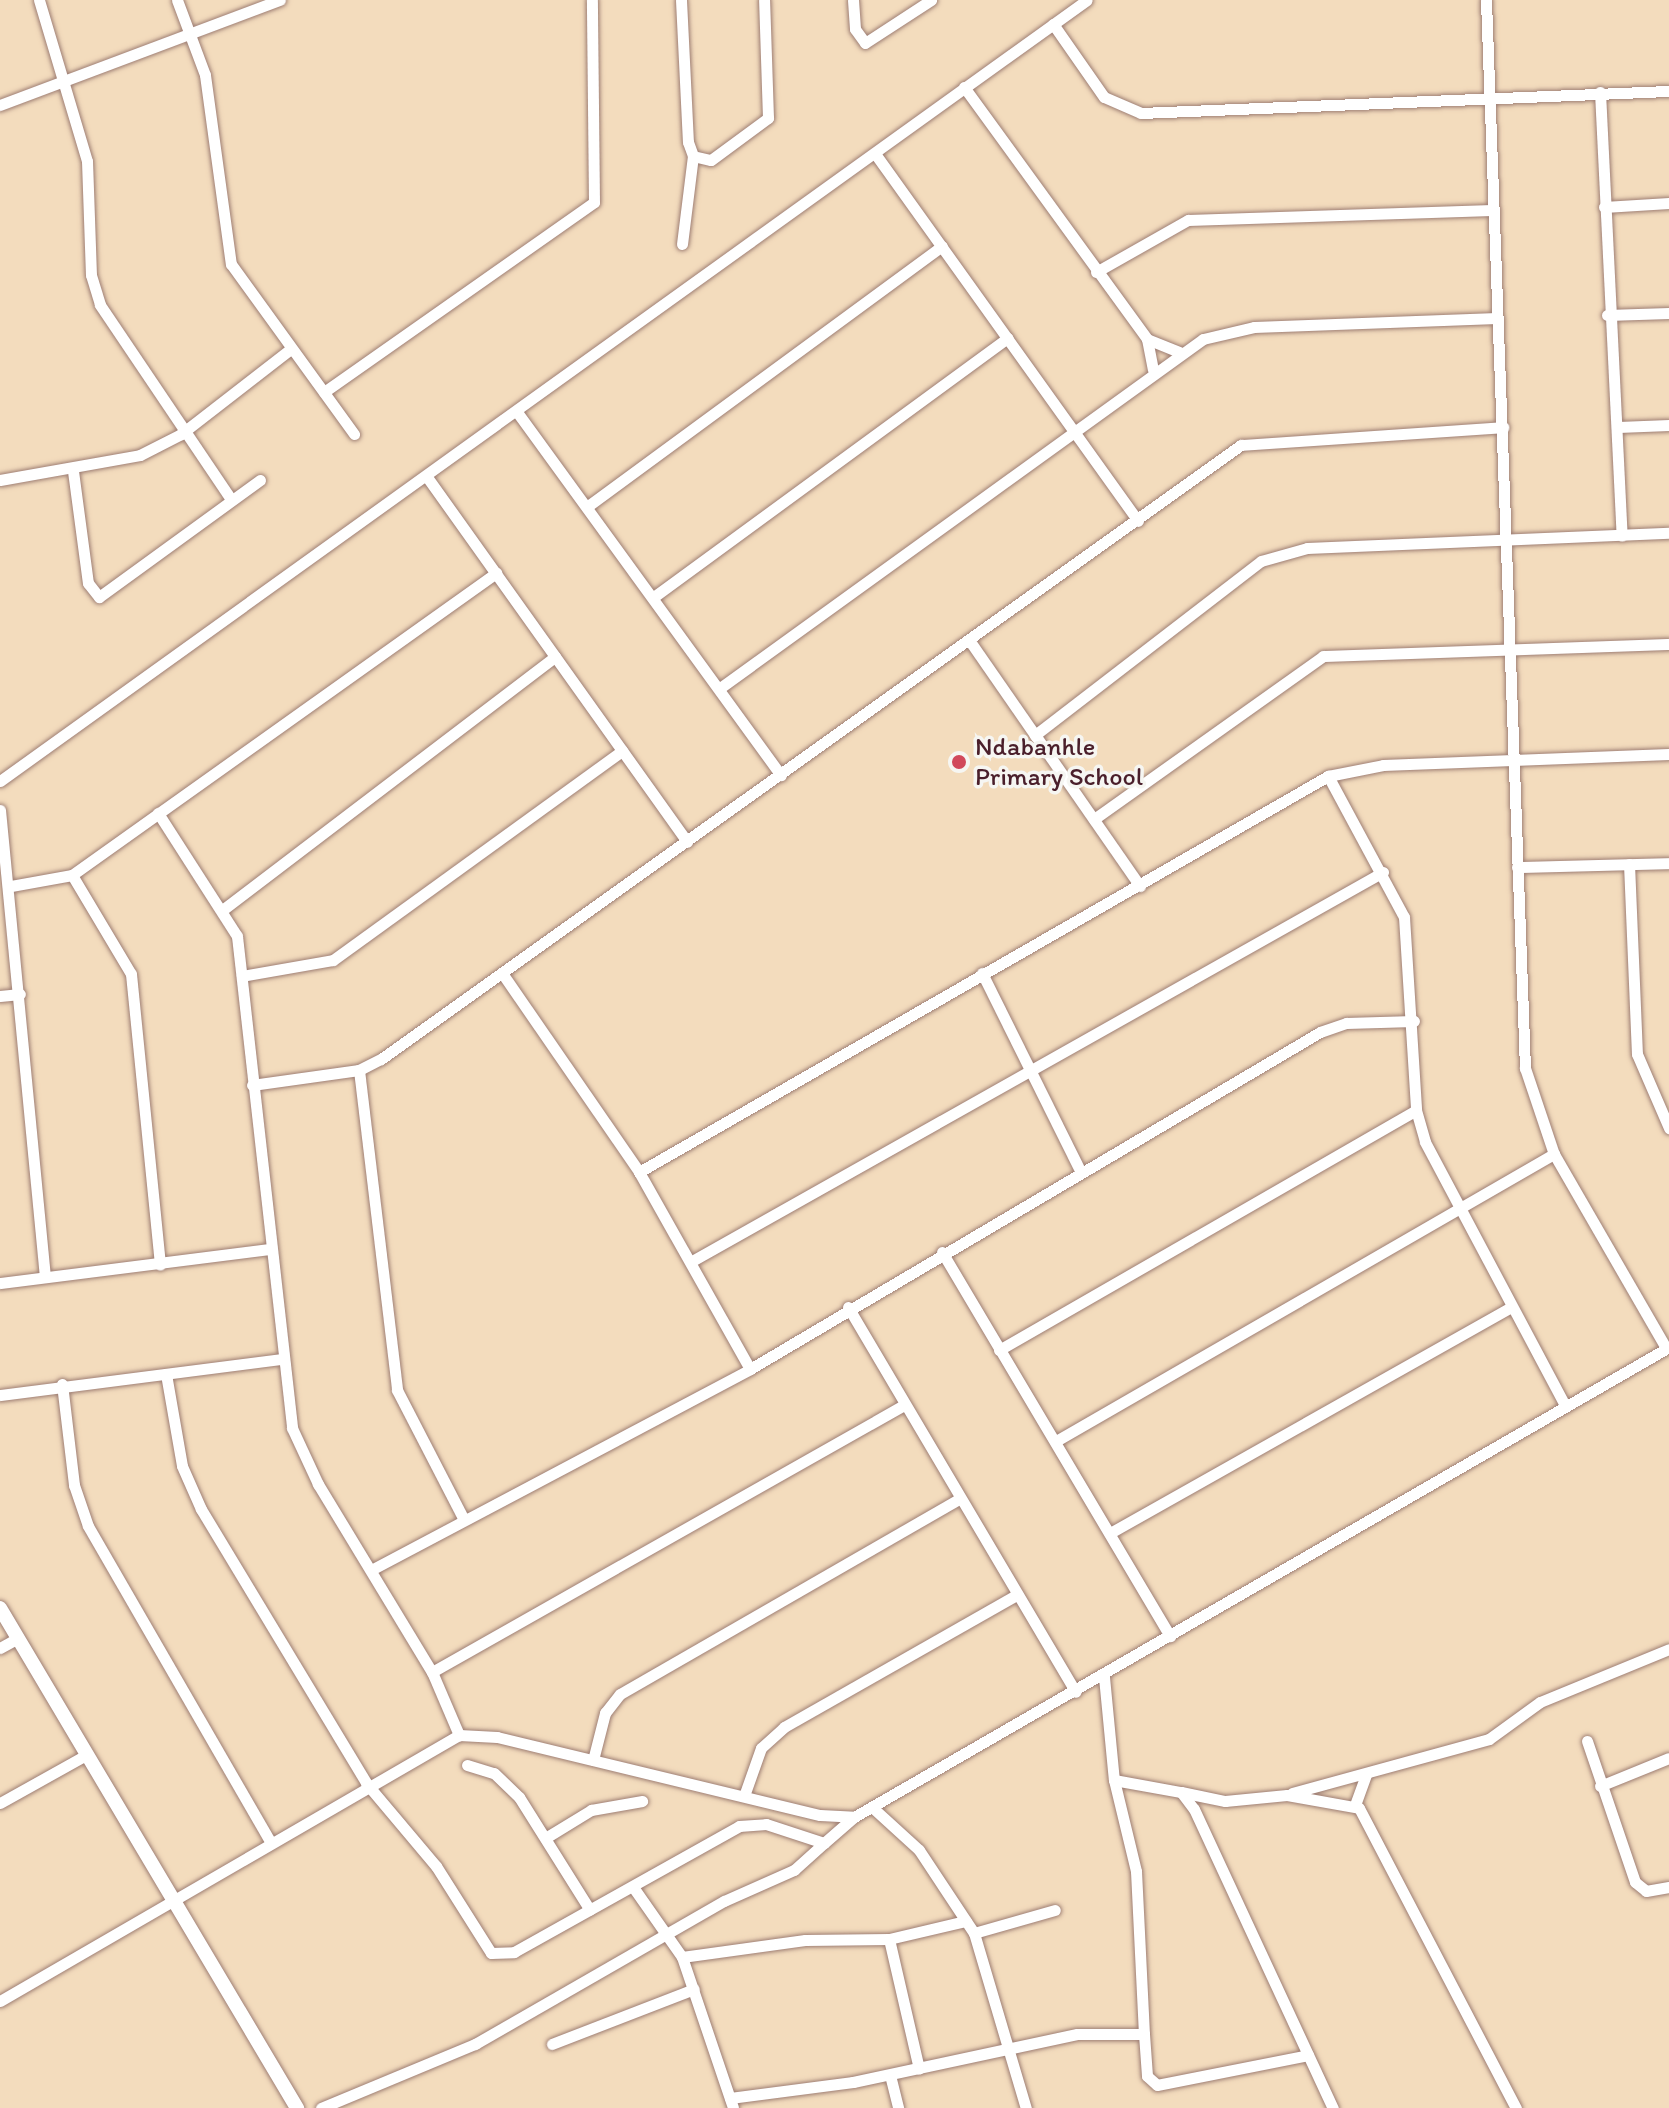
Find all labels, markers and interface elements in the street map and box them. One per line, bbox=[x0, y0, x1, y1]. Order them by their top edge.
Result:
place label: Ndabanhle Primary School bbox=[975, 731, 1143, 792]
marker: Ndabanhle Primary School bbox=[950, 753, 968, 771]

